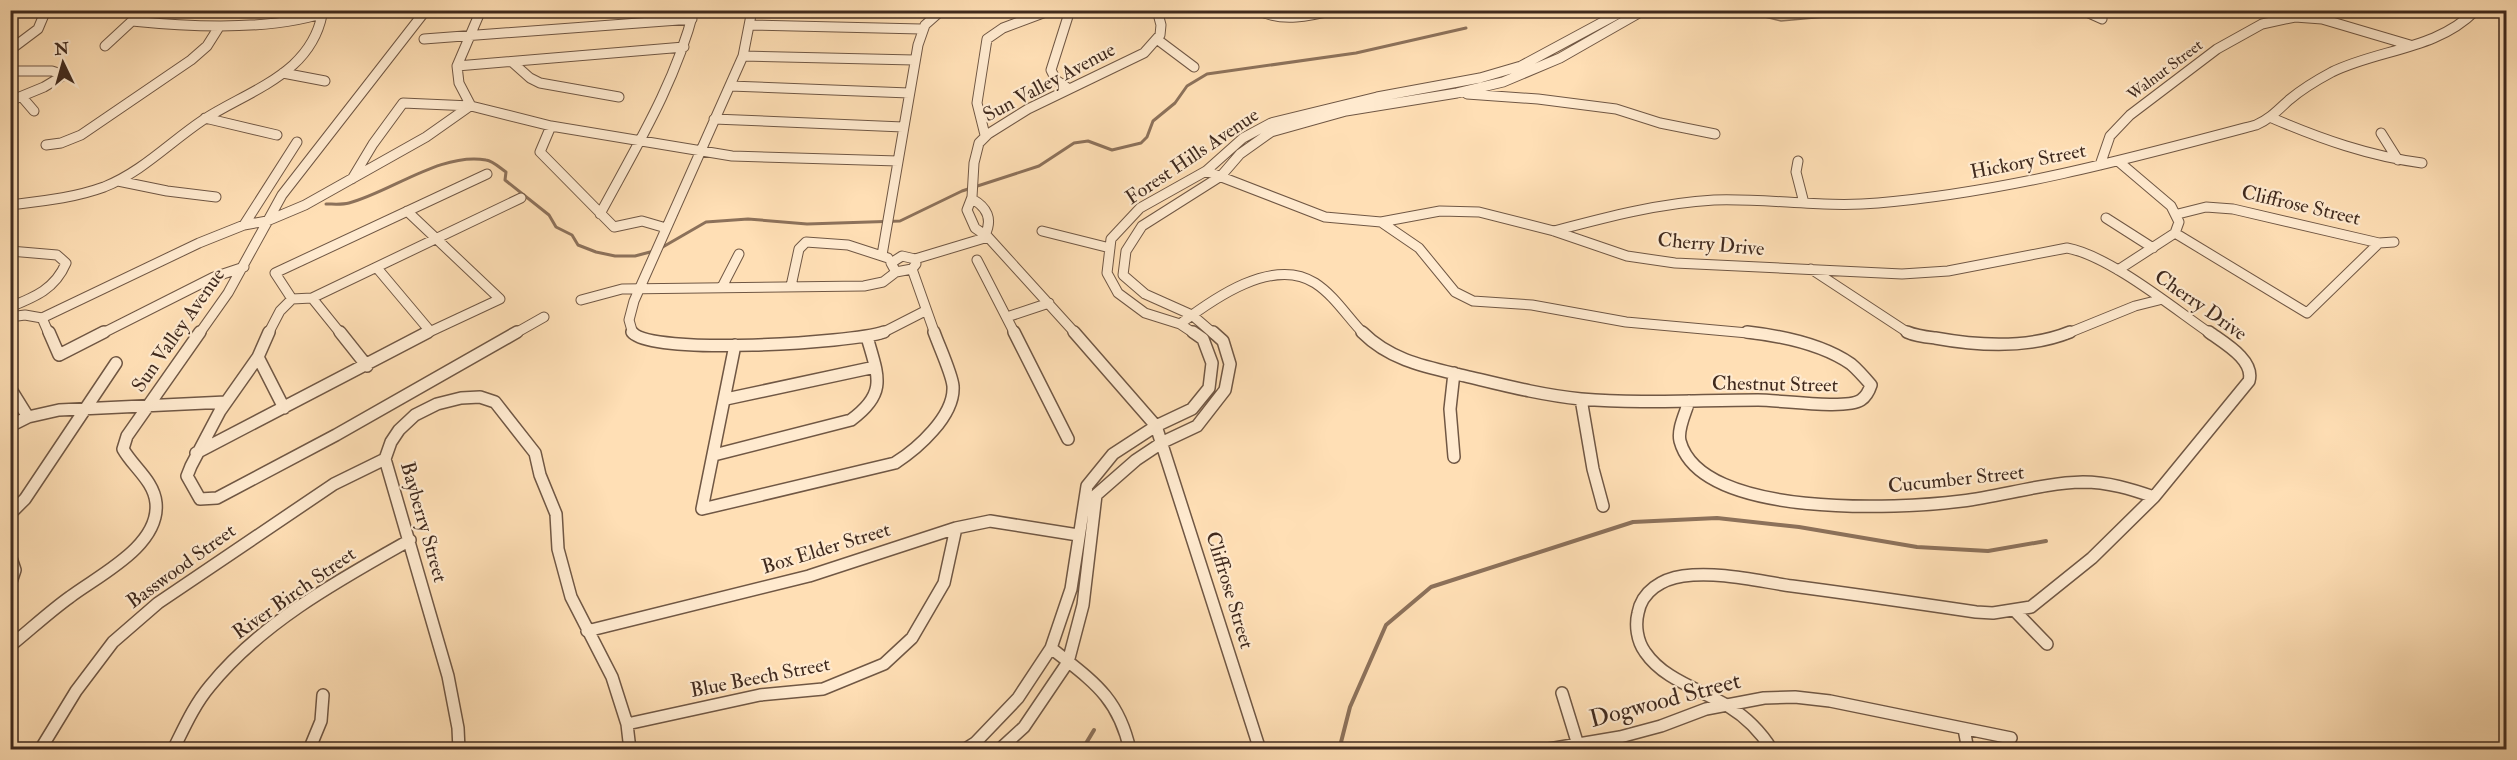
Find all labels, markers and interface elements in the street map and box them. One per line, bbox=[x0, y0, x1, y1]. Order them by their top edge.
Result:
north arrow bbox=[33, 33, 93, 93]
street label: Walnut Street bbox=[2123, 35, 2207, 105]
street label: Sun Valley Avenue bbox=[979, 37, 1119, 127]
text: N bbox=[53, 38, 70, 60]
street label: Forest Hills Avenue bbox=[1120, 102, 1264, 210]
street label: Hickory Street bbox=[1968, 137, 2088, 184]
street label: Cliffrose Street bbox=[2239, 179, 2363, 231]
street label: Cherry Drive bbox=[1657, 227, 1765, 261]
street label: Sun Valley Avenue bbox=[126, 263, 230, 397]
street label: Cherry Drive bbox=[2150, 264, 2252, 346]
street label: Chestnut Street bbox=[1712, 370, 1839, 398]
street label: Bayberry Street bbox=[395, 459, 453, 586]
street label: Cucumber Street bbox=[1887, 459, 2026, 499]
street label: Box Elder Street bbox=[759, 516, 894, 579]
street label: Basswood Street bbox=[122, 518, 241, 614]
street label: Cliffrose Street bbox=[1200, 528, 1260, 652]
street label: River Birch Street bbox=[228, 541, 361, 645]
street label: Blue Beech Street bbox=[688, 651, 832, 703]
street label: Dogwood Street bbox=[1586, 665, 1744, 735]

